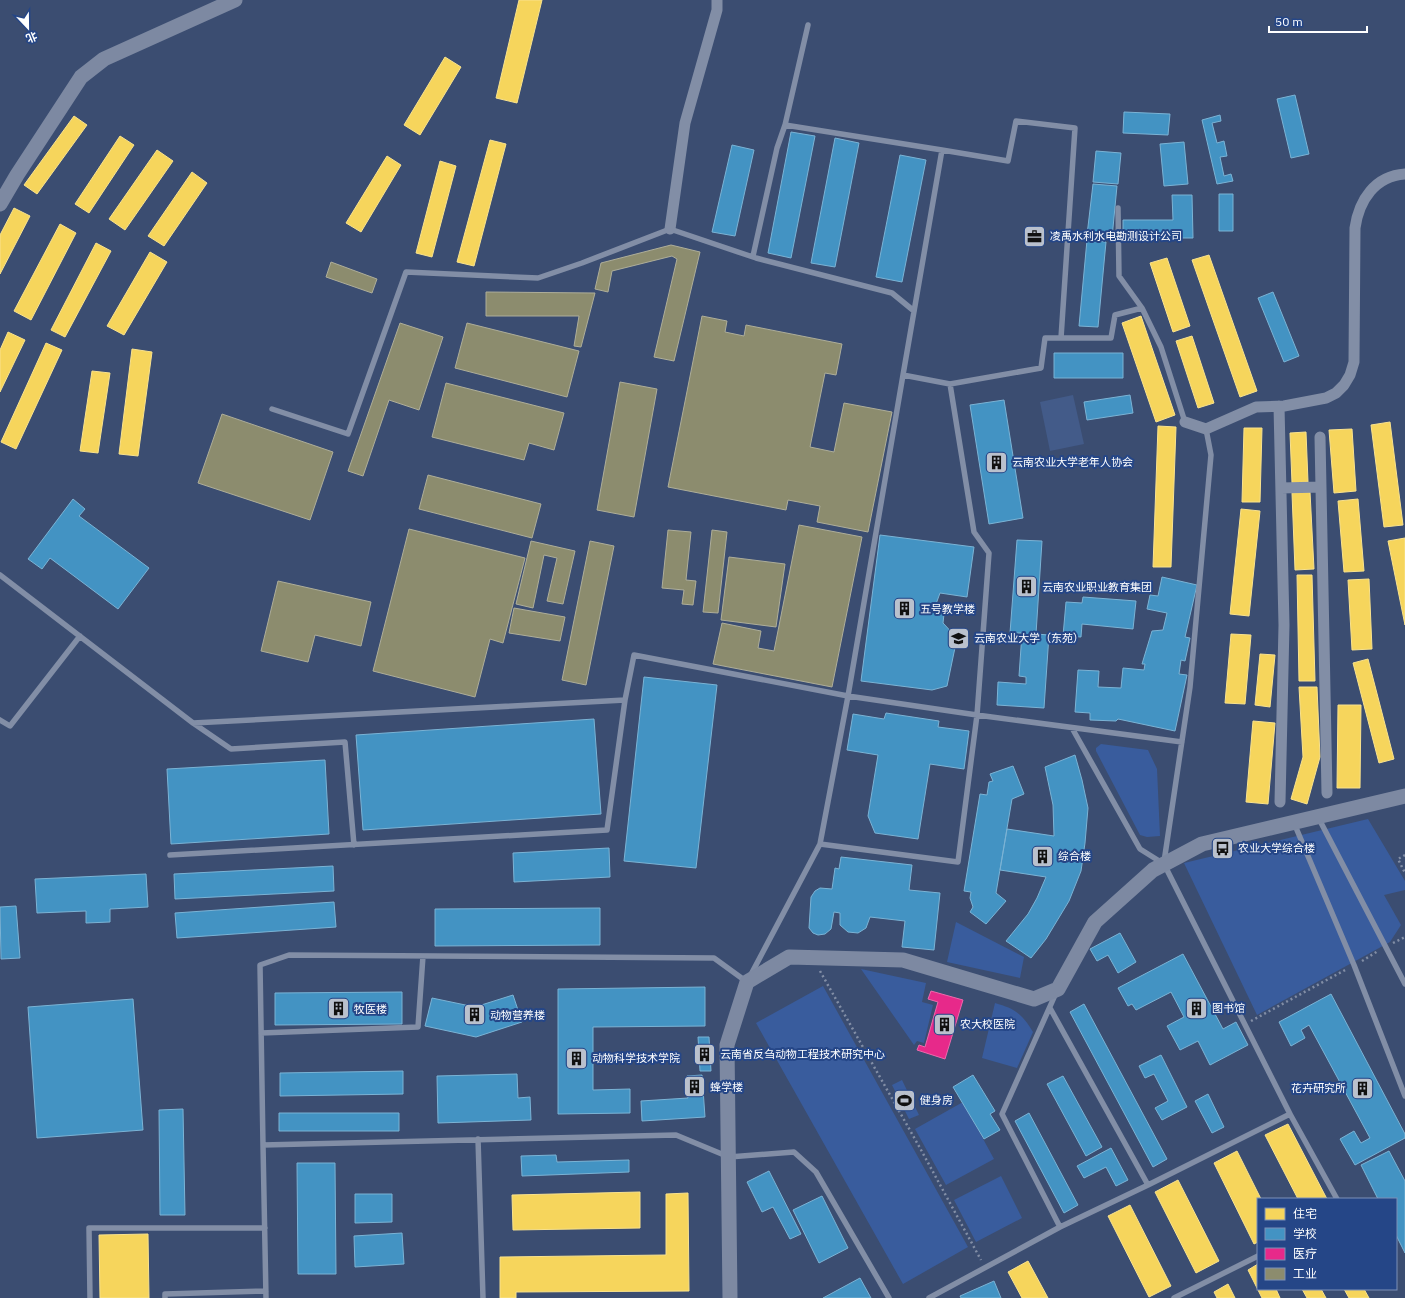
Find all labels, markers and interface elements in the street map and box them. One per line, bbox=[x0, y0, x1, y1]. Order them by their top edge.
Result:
north arrow bbox=[8, 8, 48, 48]
scale bar bbox=[1269, 8, 1367, 34]
text: 50 m bbox=[1275, 14, 1303, 29]
text: 北 bbox=[24, 29, 39, 46]
office icon: 凌禹水利水电勘测设计公司 bbox=[1022, 223, 1048, 249]
place label: 凌禹水利水电勘测设计公司 bbox=[1050, 229, 1182, 243]
building icon: 云南农业大学老年人协会 bbox=[983, 449, 1009, 475]
place label: 云南农业大学老年人协会 bbox=[1012, 455, 1133, 469]
building icon: 云南农业职业教育集团 bbox=[1013, 574, 1039, 600]
place label: 云南农业职业教育集团 bbox=[1042, 580, 1152, 594]
building icon: 五号教学楼 bbox=[892, 596, 918, 622]
place label: 五号教学楼 bbox=[920, 602, 975, 616]
school or university icon: 云南农业大学（东苑） bbox=[946, 625, 972, 651]
place label: 云南农业大学（东苑） bbox=[974, 631, 1084, 645]
bus stop icon: 农业大学综合楼 bbox=[1210, 835, 1236, 861]
place label: 农业大学综合楼 bbox=[1238, 841, 1315, 855]
building icon: 综合楼 bbox=[1030, 843, 1056, 869]
place label: 综合楼 bbox=[1058, 849, 1091, 863]
building icon: 图书馆 bbox=[1183, 995, 1209, 1021]
building icon: 牧医楼 bbox=[326, 996, 352, 1022]
place label: 图书馆 bbox=[1212, 1001, 1245, 1015]
place label: 牧医楼 bbox=[354, 1002, 387, 1016]
building icon: 动物营养楼 bbox=[461, 1002, 487, 1028]
place label: 动物营养楼 bbox=[490, 1008, 545, 1022]
building icon: 农大校医院 bbox=[931, 1011, 957, 1037]
place label: 农大校医院 bbox=[960, 1017, 1015, 1031]
building icon: 云南省反刍动物工程技术研究中心 bbox=[692, 1041, 718, 1067]
building icon: 动物科学技术学院 bbox=[563, 1045, 589, 1071]
place label: 云南省反刍动物工程技术研究中心 bbox=[720, 1047, 885, 1061]
place label: 动物科学技术学院 bbox=[592, 1051, 680, 1065]
building icon: 蜂学楼 bbox=[682, 1074, 708, 1100]
building icon: 花卉研究所 bbox=[1349, 1075, 1375, 1101]
place label: 蜂学楼 bbox=[710, 1080, 743, 1094]
place label: 花卉研究所 bbox=[1291, 1081, 1346, 1095]
sports icon: 健身房 bbox=[892, 1087, 918, 1113]
place label: 健身房 bbox=[920, 1093, 953, 1107]
legend bbox=[1257, 1198, 1397, 1290]
text: 住宅 bbox=[1293, 1206, 1317, 1221]
text: 学校 bbox=[1293, 1226, 1317, 1241]
text: 医疗 bbox=[1293, 1246, 1317, 1261]
text: 工业 bbox=[1293, 1266, 1317, 1281]

